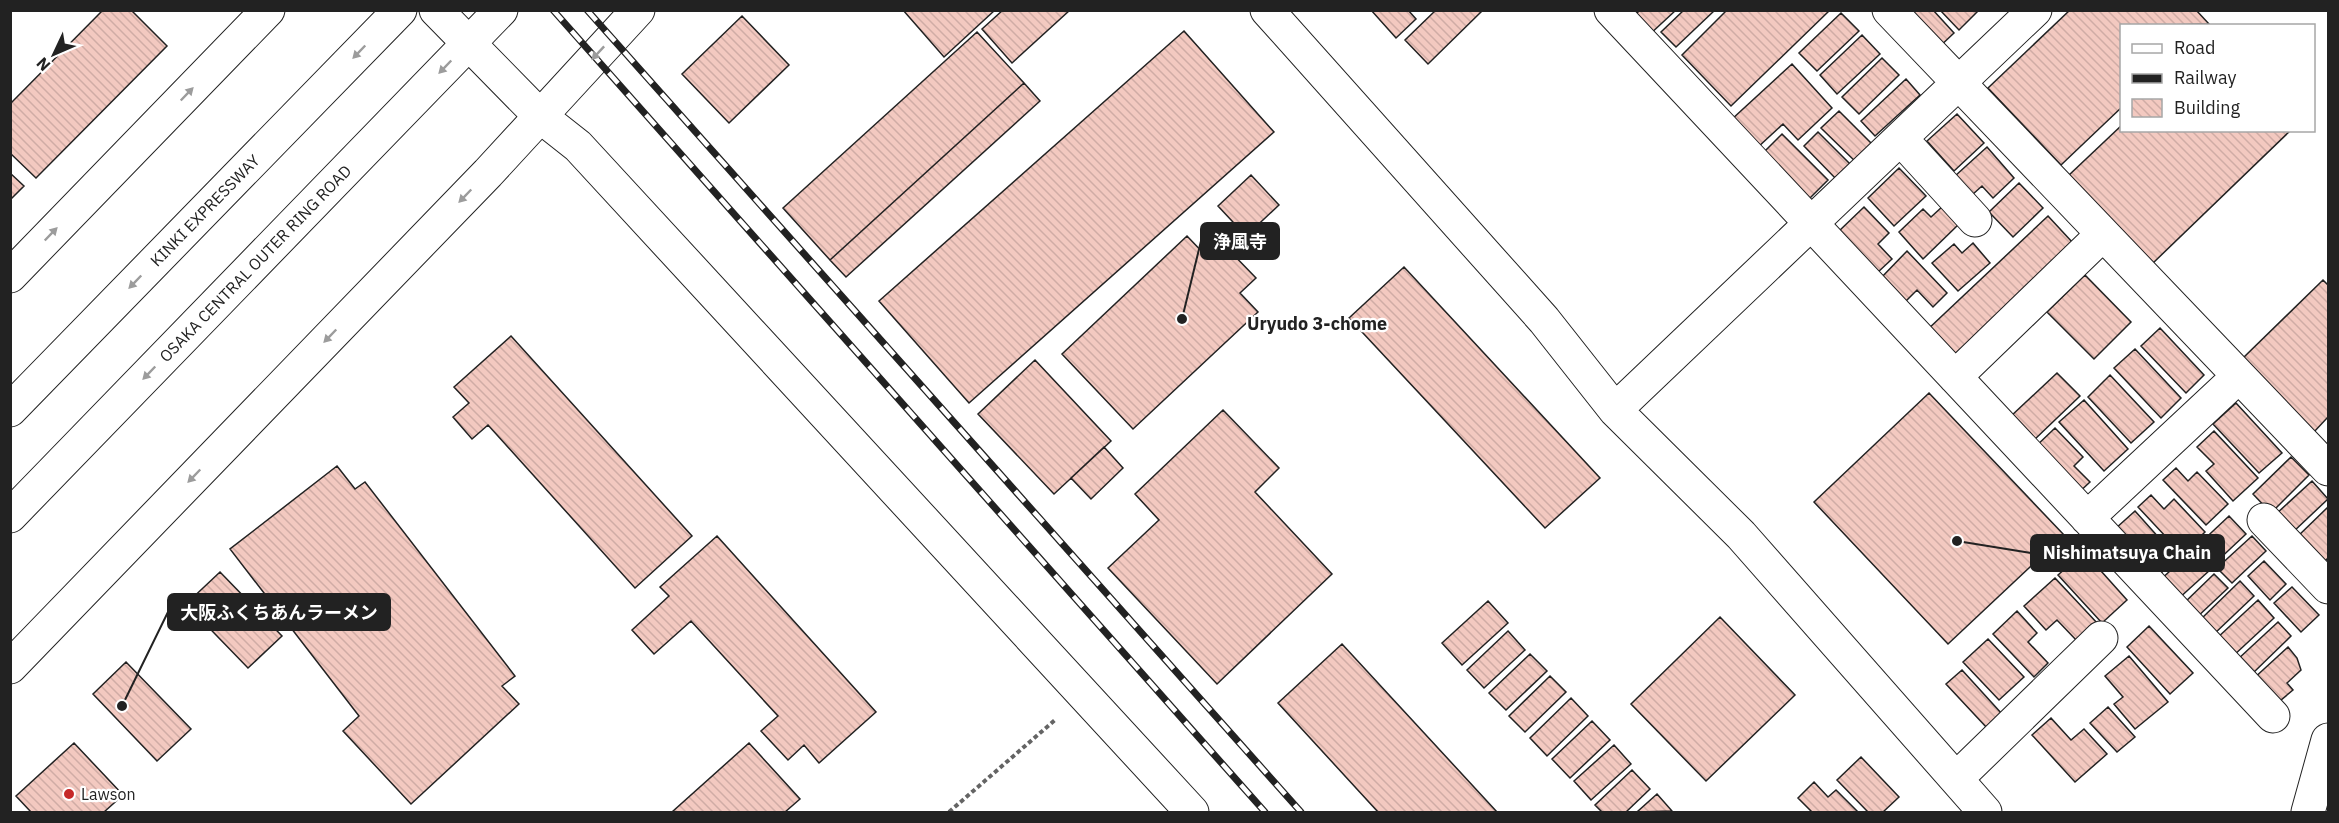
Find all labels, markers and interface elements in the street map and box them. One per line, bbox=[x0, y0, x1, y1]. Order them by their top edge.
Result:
north arrow bbox=[24, 24, 84, 84]
legend bbox=[2120, 24, 2315, 132]
text: Road bbox=[2174, 36, 2215, 59]
one-way arrow bbox=[352, 45, 366, 60]
one-way arrow bbox=[591, 46, 605, 61]
text: N bbox=[32, 53, 54, 76]
one-way arrow bbox=[439, 60, 453, 74]
text: Railway bbox=[2174, 66, 2236, 89]
one-way arrow bbox=[180, 86, 194, 101]
text: Building bbox=[2174, 96, 2241, 119]
street label: KINKI EXPRESSWAY bbox=[146, 150, 264, 270]
street label: OSAKA CENTRAL OUTER RING ROAD bbox=[155, 161, 355, 366]
one-way arrow bbox=[459, 188, 472, 203]
callout: 浄風寺 bbox=[1201, 223, 1279, 259]
one-way arrow bbox=[44, 227, 58, 241]
text: 浄風寺 bbox=[1213, 230, 1267, 253]
one-way arrow bbox=[128, 275, 142, 290]
district label: Uryudo 3-chome bbox=[1247, 312, 1387, 335]
one-way arrow bbox=[323, 329, 337, 343]
one-way arrow bbox=[142, 366, 156, 380]
one-way arrow bbox=[188, 469, 202, 483]
callout: Nishimatsuya Chain bbox=[2031, 535, 2224, 571]
text: Nishimatsuya Chain bbox=[2043, 541, 2211, 564]
callout: 大阪ふくちあんラーメン bbox=[168, 594, 390, 630]
text: 大阪ふくちあんラーメン bbox=[180, 601, 378, 624]
place label: Lawson bbox=[81, 784, 136, 804]
marker: Lawson bbox=[62, 787, 76, 801]

